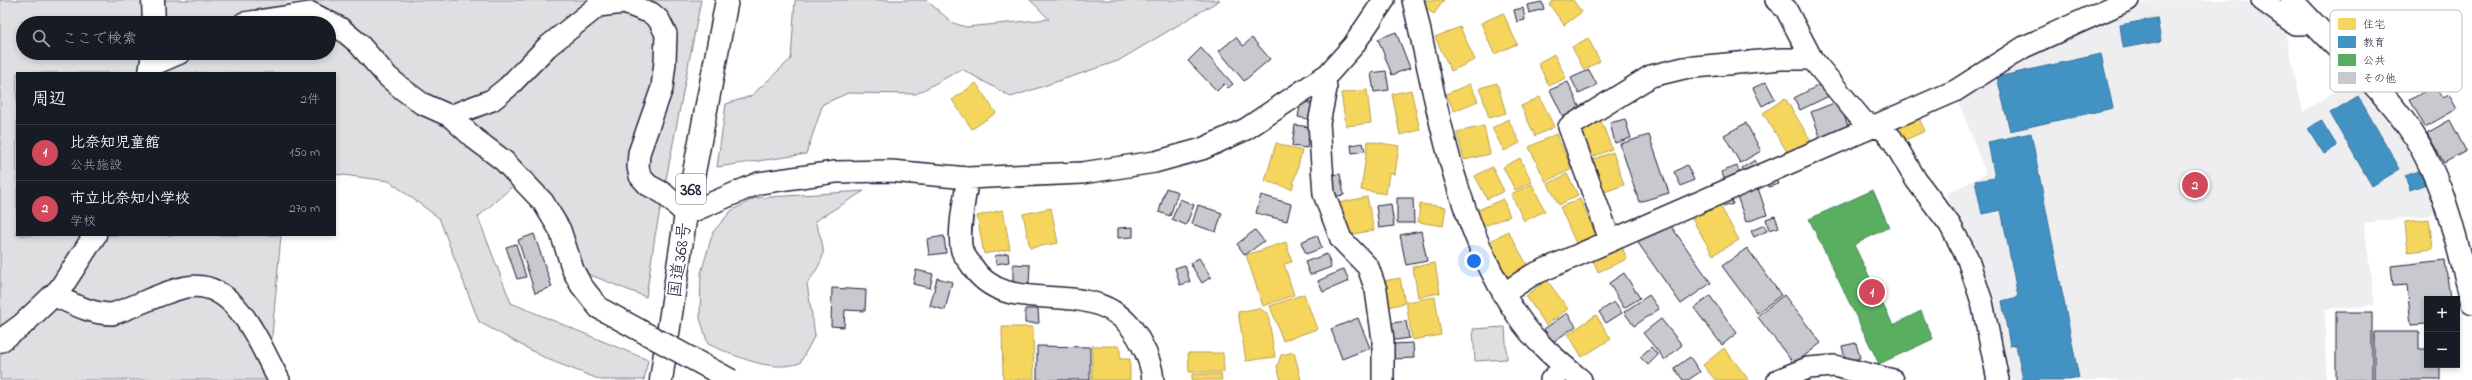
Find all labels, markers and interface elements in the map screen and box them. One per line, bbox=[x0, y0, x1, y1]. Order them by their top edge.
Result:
legend bbox=[2330, 10, 2462, 92]
search box bbox=[16, 16, 336, 60]
text: 住宅 bbox=[2363, 17, 2385, 33]
icon: search bbox=[30, 27, 52, 49]
text: ここで検索 bbox=[62, 28, 137, 50]
text: 教育 bbox=[2363, 35, 2385, 51]
text: 公共 bbox=[2363, 53, 2385, 69]
text: その他 bbox=[2363, 71, 2396, 87]
text: 周辺 bbox=[32, 87, 66, 112]
text: 2件 bbox=[301, 90, 320, 109]
text: 比奈知児童館 bbox=[70, 132, 160, 154]
text: 1 bbox=[43, 143, 47, 162]
text: 150 m bbox=[289, 143, 320, 162]
text: 公共施設 bbox=[70, 156, 122, 175]
pin: 2 bbox=[2182, 170, 2208, 200]
road number: 368 bbox=[676, 174, 706, 204]
text: 市立比奈知小学校 bbox=[70, 188, 190, 210]
text: 2 bbox=[42, 199, 48, 218]
text: 270 m bbox=[289, 199, 320, 218]
text: 学校 bbox=[70, 212, 96, 231]
street label: 国道368号 bbox=[663, 221, 699, 300]
your location bbox=[1464, 251, 1484, 271]
pin: 1 bbox=[1859, 277, 1885, 307]
map controls bbox=[2424, 296, 2460, 368]
button: + bbox=[2424, 296, 2460, 332]
button: − bbox=[2424, 332, 2460, 368]

